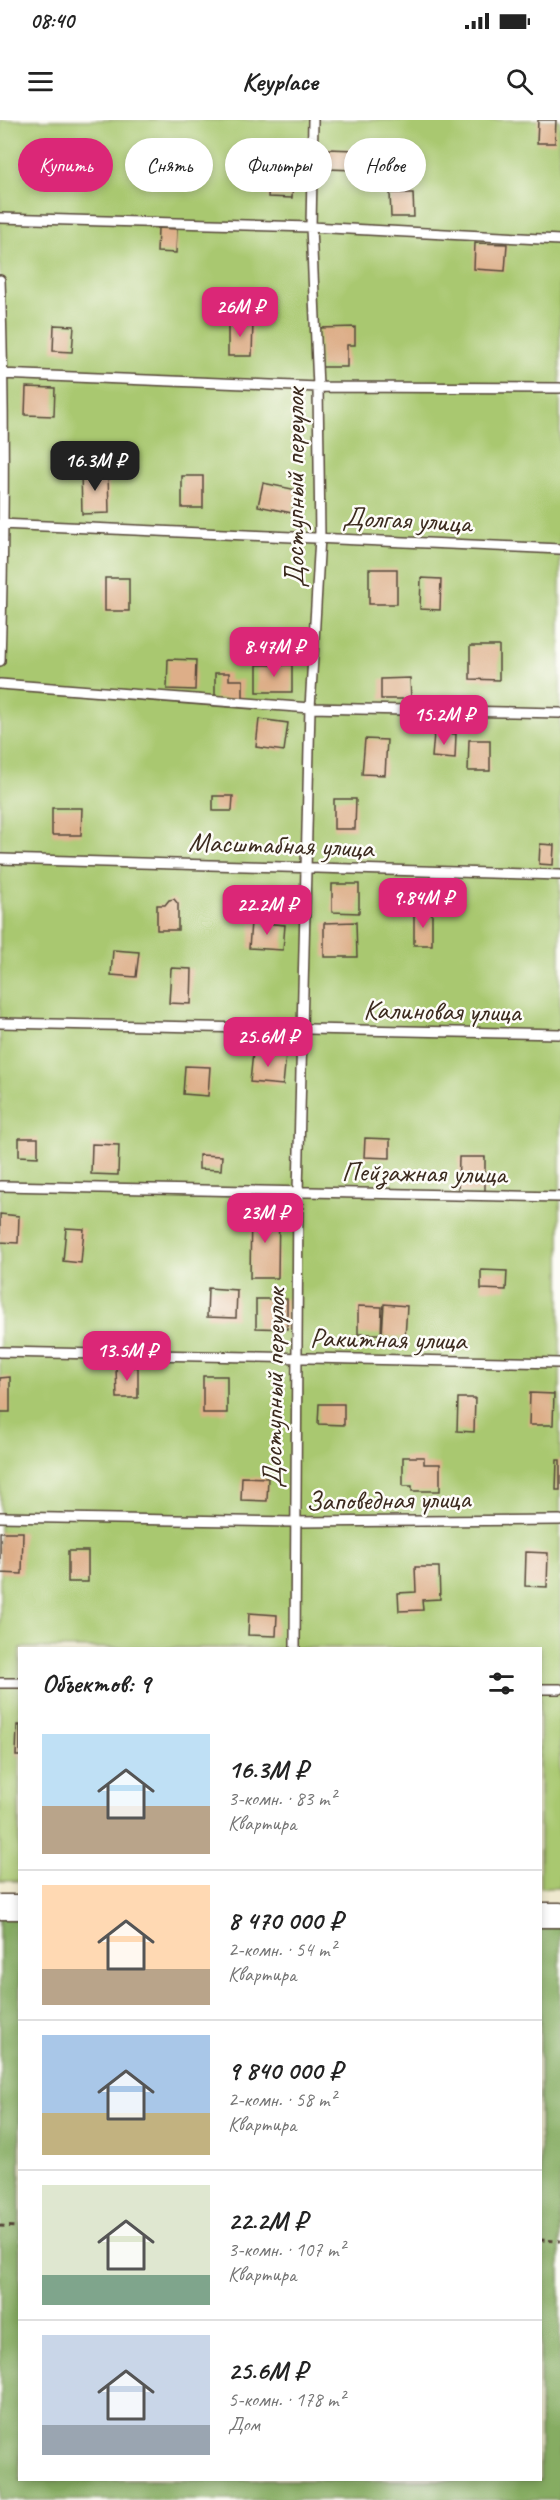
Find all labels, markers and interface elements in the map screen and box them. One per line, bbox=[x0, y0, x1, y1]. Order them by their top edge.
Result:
text: 08:40 bbox=[30, 7, 74, 35]
text: Keyplace bbox=[242, 64, 318, 98]
icon: menu bbox=[24, 65, 57, 98]
icon: search bbox=[503, 65, 536, 98]
chip: Купить bbox=[18, 138, 113, 192]
chip: Снять bbox=[125, 138, 213, 192]
chip: Фильтры bbox=[225, 138, 332, 192]
chip: Новое bbox=[344, 138, 426, 192]
pin: 26M ₽ bbox=[198, 287, 282, 338]
text: 26M ₽ bbox=[216, 294, 264, 319]
street label: Доступный переулок bbox=[277, 386, 312, 588]
pin: 16.3M ₽ bbox=[40, 441, 150, 492]
text: 16.3M ₽ bbox=[64, 448, 126, 473]
street label: Долгая улица bbox=[342, 499, 475, 540]
pin: 8.47M ₽ bbox=[219, 627, 329, 678]
text: 8.47M ₽ bbox=[244, 634, 304, 659]
pin: 15.2M ₽ bbox=[389, 695, 499, 746]
text: 15.2M ₽ bbox=[414, 702, 474, 727]
street label: Масштабная улица bbox=[188, 824, 376, 865]
pin: 9.84M ₽ bbox=[368, 878, 478, 929]
pin: 22.2M ₽ bbox=[212, 885, 322, 936]
text: 9.84M ₽ bbox=[393, 885, 453, 910]
text: 22.2M ₽ bbox=[237, 892, 297, 917]
street label: Калиновая улица bbox=[363, 992, 523, 1029]
pin: 25.6M ₽ bbox=[213, 1017, 323, 1068]
text: 25.6M ₽ bbox=[238, 1024, 298, 1049]
street label: Пейзажная улица bbox=[341, 1154, 509, 1192]
pin: 23M ₽ bbox=[223, 1193, 307, 1244]
text: 23M ₽ bbox=[241, 1200, 289, 1225]
street label: Доступный переулок bbox=[254, 1285, 293, 1488]
street label: Ракитная улица bbox=[310, 1320, 468, 1357]
pin: 13.5M ₽ bbox=[72, 1331, 182, 1382]
text: 13.5M ₽ bbox=[97, 1338, 157, 1363]
street label: Заповедная улица bbox=[305, 1481, 472, 1518]
text: Объектов: 9 bbox=[42, 1667, 150, 1700]
icon: filters bbox=[485, 1667, 518, 1700]
text: 16.3M ₽ bbox=[228, 1753, 307, 1786]
icon: home bbox=[90, 1758, 162, 1830]
text: 3-комн. · 83 m² bbox=[228, 1786, 336, 1811]
text: Квартира bbox=[228, 1811, 296, 1836]
text: 8 470 000 ₽ bbox=[228, 1904, 342, 1937]
icon: home bbox=[90, 1909, 162, 1981]
text: 2-комн. · 54 m² bbox=[228, 1937, 336, 1962]
text: Квартира bbox=[228, 1962, 296, 1987]
text: 9 840 000 ₽ bbox=[228, 2054, 342, 2087]
icon: home bbox=[90, 2059, 162, 2131]
text: 2-комн. · 58 m² bbox=[228, 2087, 336, 2112]
text: Квартира bbox=[228, 2112, 296, 2137]
text: 22.2M ₽ bbox=[228, 2204, 307, 2237]
icon: home bbox=[90, 2209, 162, 2281]
text: 3-комн. · 107 m² bbox=[228, 2237, 345, 2262]
text: Квартира bbox=[228, 2262, 296, 2287]
text: 25.6M ₽ bbox=[228, 2354, 307, 2387]
icon: home bbox=[90, 2359, 162, 2431]
text: 5-комн. · 178 m² bbox=[228, 2387, 345, 2412]
text: Дом bbox=[228, 2412, 260, 2437]

